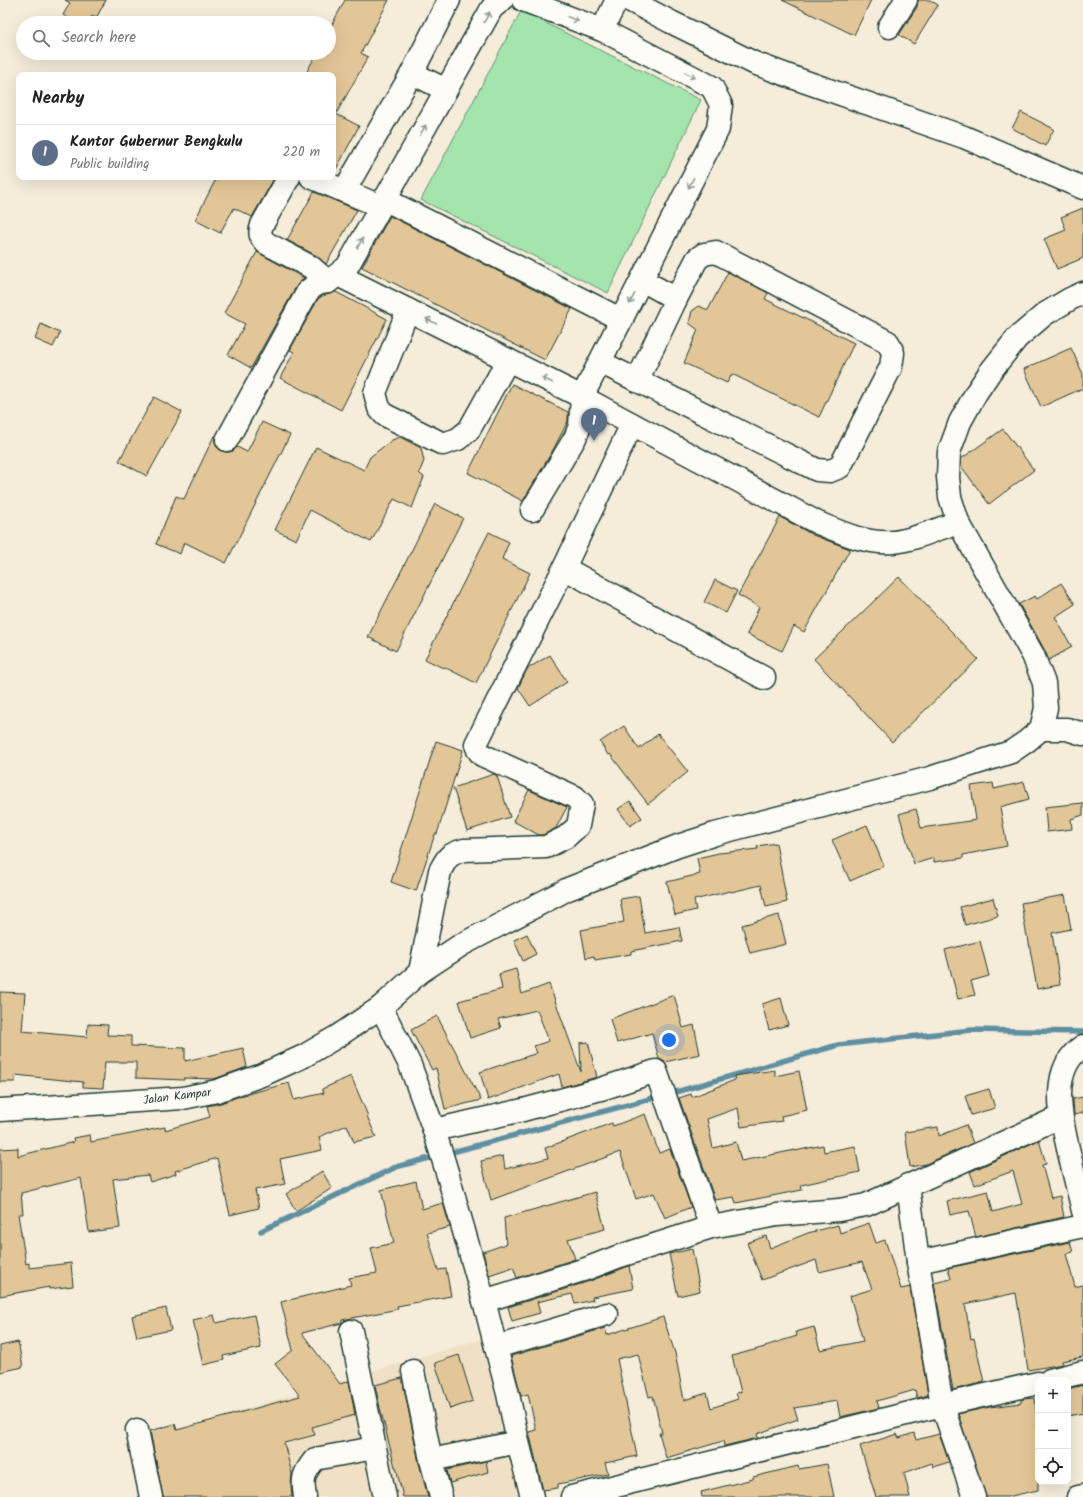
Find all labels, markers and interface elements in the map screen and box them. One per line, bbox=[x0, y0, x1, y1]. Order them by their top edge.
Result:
one-way arrow bbox=[484, 11, 492, 23]
one-way arrow bbox=[566, 15, 578, 23]
search box bbox=[16, 16, 336, 60]
text: Search here bbox=[62, 26, 136, 50]
icon: search bbox=[30, 27, 52, 49]
one-way arrow bbox=[683, 72, 695, 80]
text: Nearby bbox=[32, 85, 84, 112]
one-way arrow bbox=[420, 124, 428, 136]
text: Kantor Gubernur Bengkulu bbox=[70, 130, 242, 154]
text: 1 bbox=[43, 142, 47, 163]
text: 220 m bbox=[283, 142, 320, 163]
text: Public building bbox=[70, 154, 149, 175]
one-way arrow bbox=[687, 177, 694, 189]
one-way arrow bbox=[356, 238, 364, 250]
one-way arrow bbox=[628, 293, 635, 305]
one-way arrow bbox=[425, 317, 437, 325]
one-way arrow bbox=[541, 375, 553, 383]
pin: 1 bbox=[581, 408, 607, 441]
your location bbox=[659, 1030, 679, 1050]
street label: Jalan Kampar bbox=[142, 1083, 213, 1110]
map controls bbox=[1035, 1377, 1071, 1485]
button: + bbox=[1035, 1377, 1071, 1413]
button: − bbox=[1035, 1413, 1071, 1449]
button: locate bbox=[1035, 1449, 1071, 1485]

